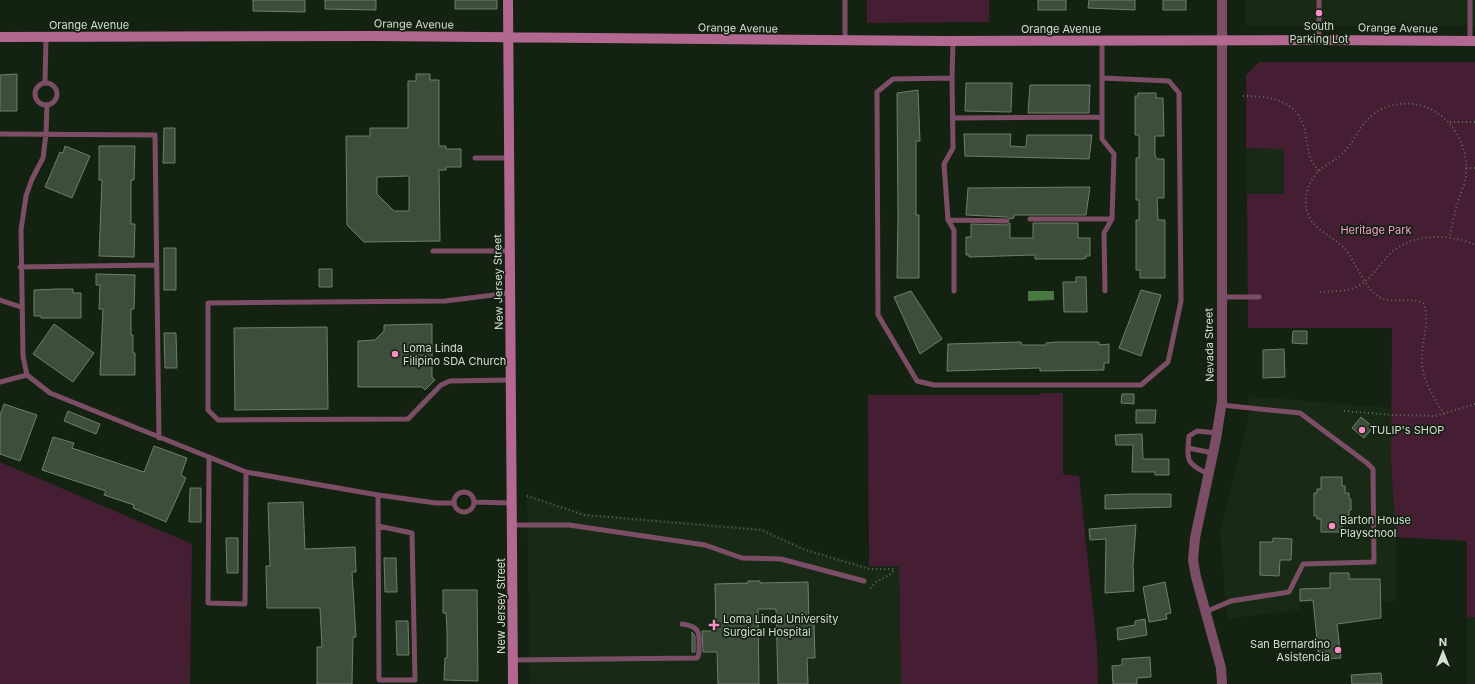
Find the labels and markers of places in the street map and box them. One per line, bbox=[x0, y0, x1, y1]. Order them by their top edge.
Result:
marker: South Parking Lot bbox=[1314, 8, 1324, 18]
place label: South Parking Lot bbox=[1290, 19, 1349, 46]
place label: Loma Linda Filipino SDA Church bbox=[403, 341, 506, 368]
marker: Loma Linda Filipino SDA Church bbox=[390, 349, 400, 359]
place label: TULIP's SHOP bbox=[1370, 423, 1444, 437]
marker: TULIP's SHOP bbox=[1357, 425, 1367, 435]
place label: Barton House Playschool bbox=[1340, 513, 1411, 540]
marker: Barton House Playschool bbox=[1327, 521, 1337, 531]
place label: Loma Linda University Surgical Hospital bbox=[723, 612, 838, 639]
marker: Loma Linda University Surgical Hospital bbox=[708, 619, 720, 631]
place label: San Bernardino Asistencia bbox=[1250, 637, 1330, 664]
marker: San Bernardino Asistencia bbox=[1333, 645, 1343, 655]

